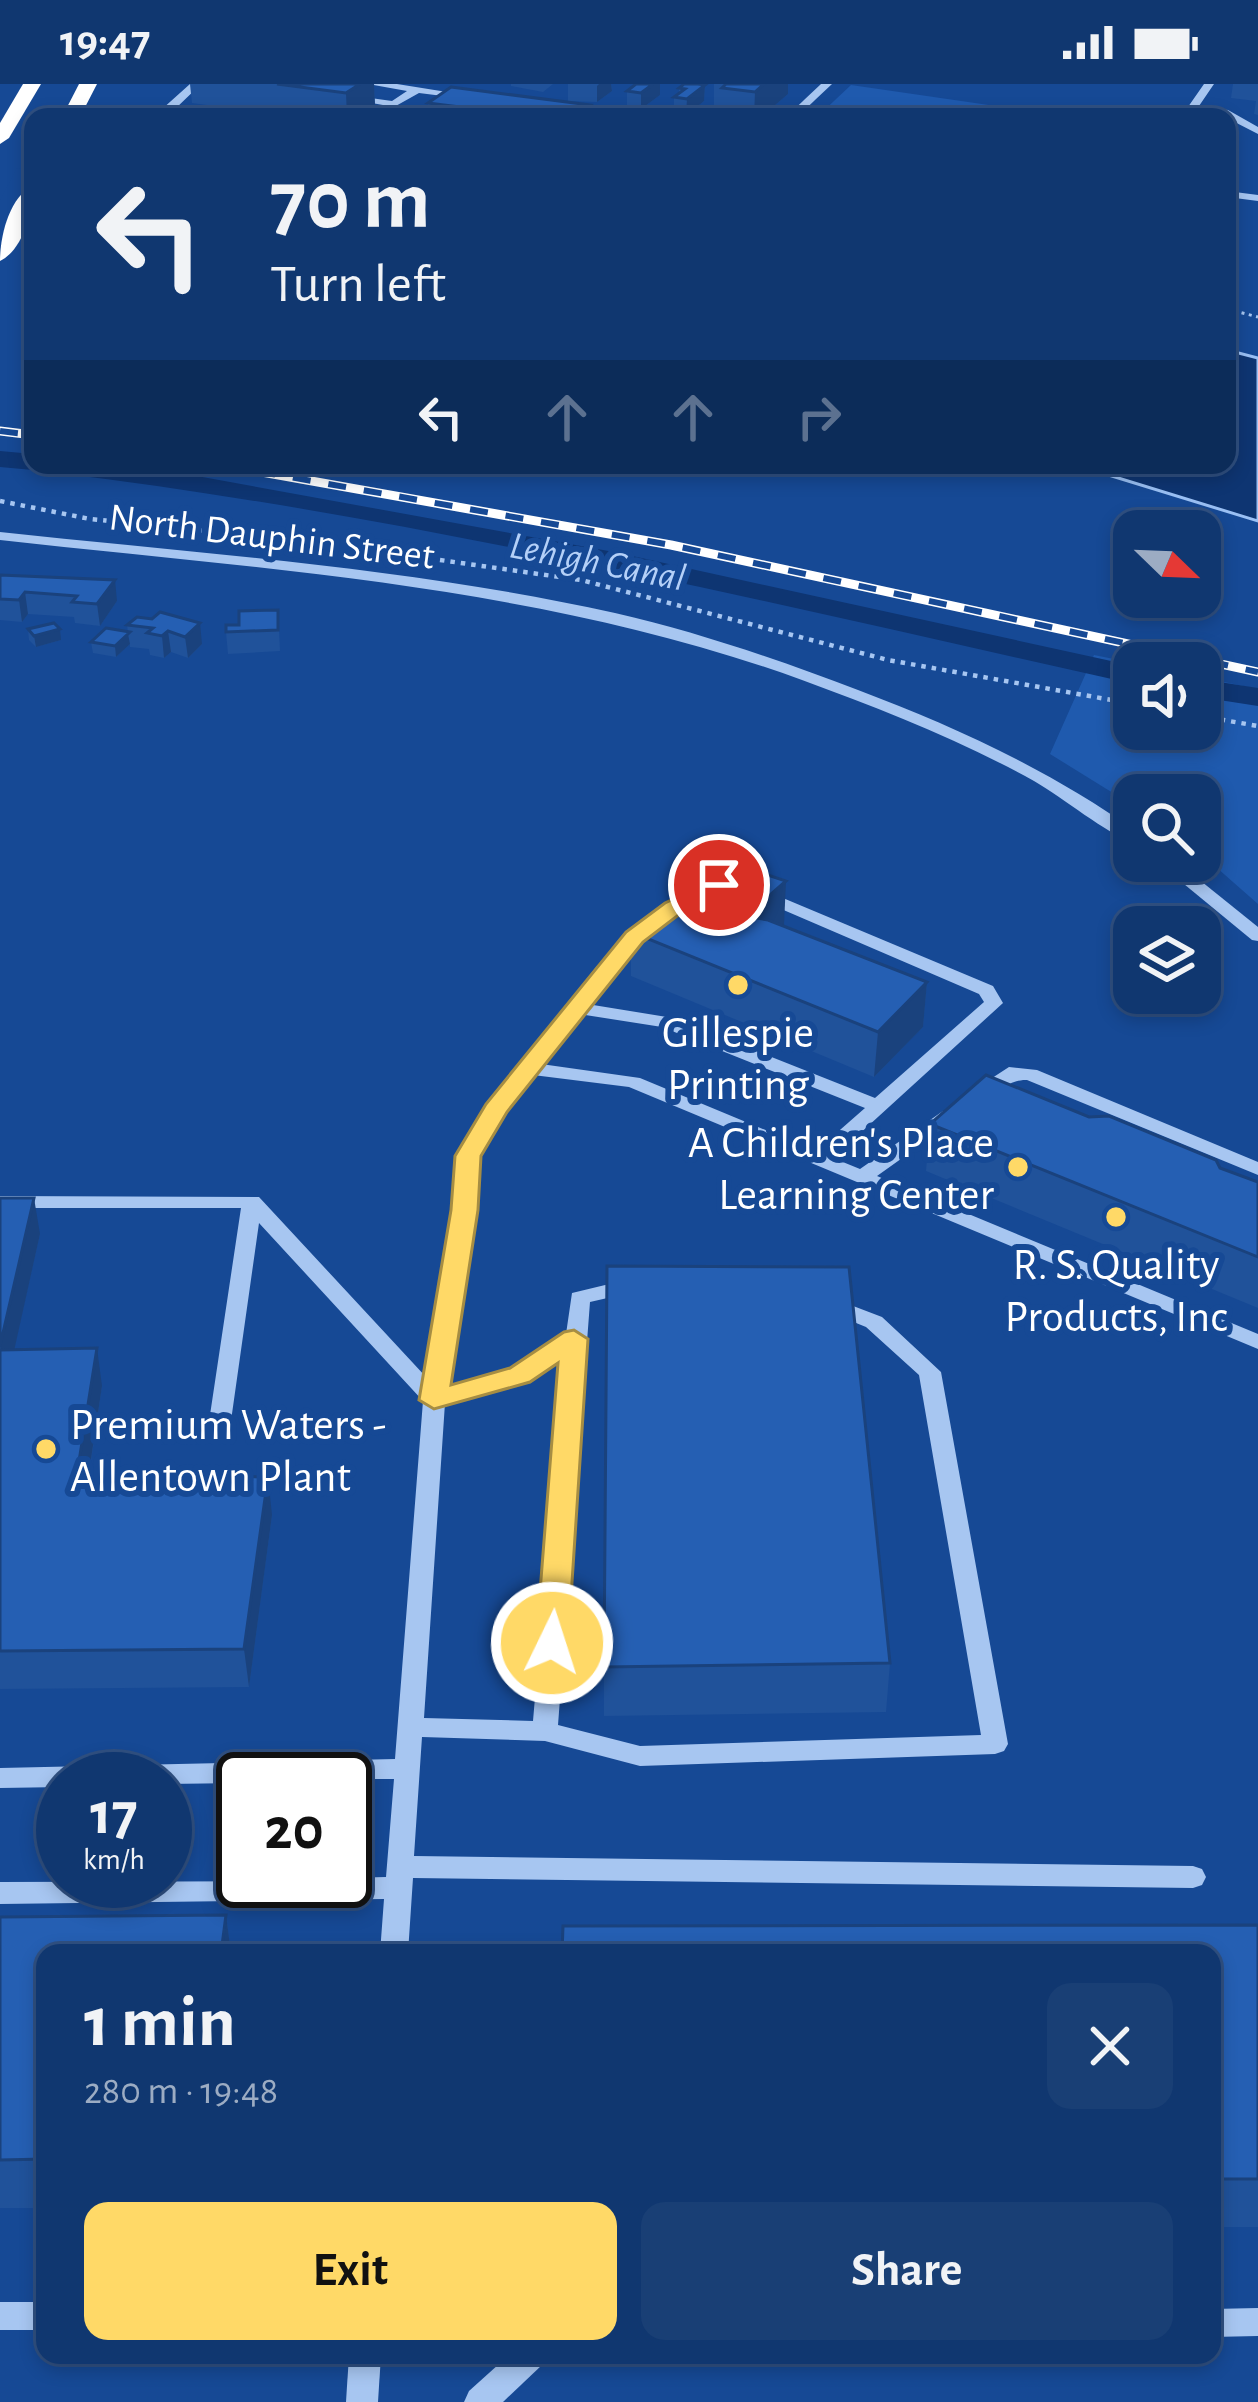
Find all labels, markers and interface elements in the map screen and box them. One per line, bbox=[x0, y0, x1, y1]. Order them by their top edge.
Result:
text: 19:47 bbox=[60, 19, 150, 64]
icon: left bbox=[72, 156, 228, 312]
text: 70 m bbox=[270, 160, 431, 244]
text: Turn left bbox=[270, 258, 446, 312]
icon: left bbox=[408, 384, 474, 450]
icon: ahead bbox=[534, 384, 600, 450]
icon: ahead bbox=[660, 384, 726, 450]
icon: right bbox=[786, 384, 852, 450]
street label: North Dauphin Street bbox=[107, 498, 437, 577]
north arrow bbox=[1113, 510, 1221, 618]
map controls bbox=[1113, 510, 1221, 1014]
water label: Lehigh Canal bbox=[506, 526, 689, 599]
button: sound bbox=[1113, 642, 1221, 750]
button: search bbox=[1113, 774, 1221, 882]
pin bbox=[668, 834, 770, 936]
icon: arrive bbox=[686, 852, 752, 918]
button: layers bbox=[1113, 906, 1221, 1014]
marker: Gillespie Printing bbox=[725, 972, 751, 998]
place label: Gillespie Printing bbox=[662, 1011, 814, 1108]
place label: A Children's Place Learning Center bbox=[688, 1121, 994, 1218]
marker: A Children's Place Learning Center bbox=[1005, 1154, 1031, 1180]
marker: R. S. Quality Products, Inc bbox=[1103, 1204, 1129, 1230]
place label: R. S. Quality Products, Inc bbox=[1004, 1243, 1228, 1340]
place label: Premium Waters - Allentown Plant bbox=[70, 1403, 386, 1500]
marker: Premium Waters - Allentown Plant bbox=[33, 1436, 59, 1462]
position arrow bbox=[489, 1580, 615, 1706]
speed limit sign: 20 bbox=[216, 1752, 372, 1908]
text: 17 bbox=[90, 1785, 138, 1845]
text: km/h bbox=[83, 1845, 145, 1875]
button: close bbox=[1047, 1983, 1173, 2109]
text: 1 min bbox=[84, 1987, 236, 2059]
text: 280 m · 19:48 bbox=[84, 2072, 278, 2111]
button: Exit bbox=[84, 2202, 617, 2340]
button: Share bbox=[641, 2202, 1173, 2340]

